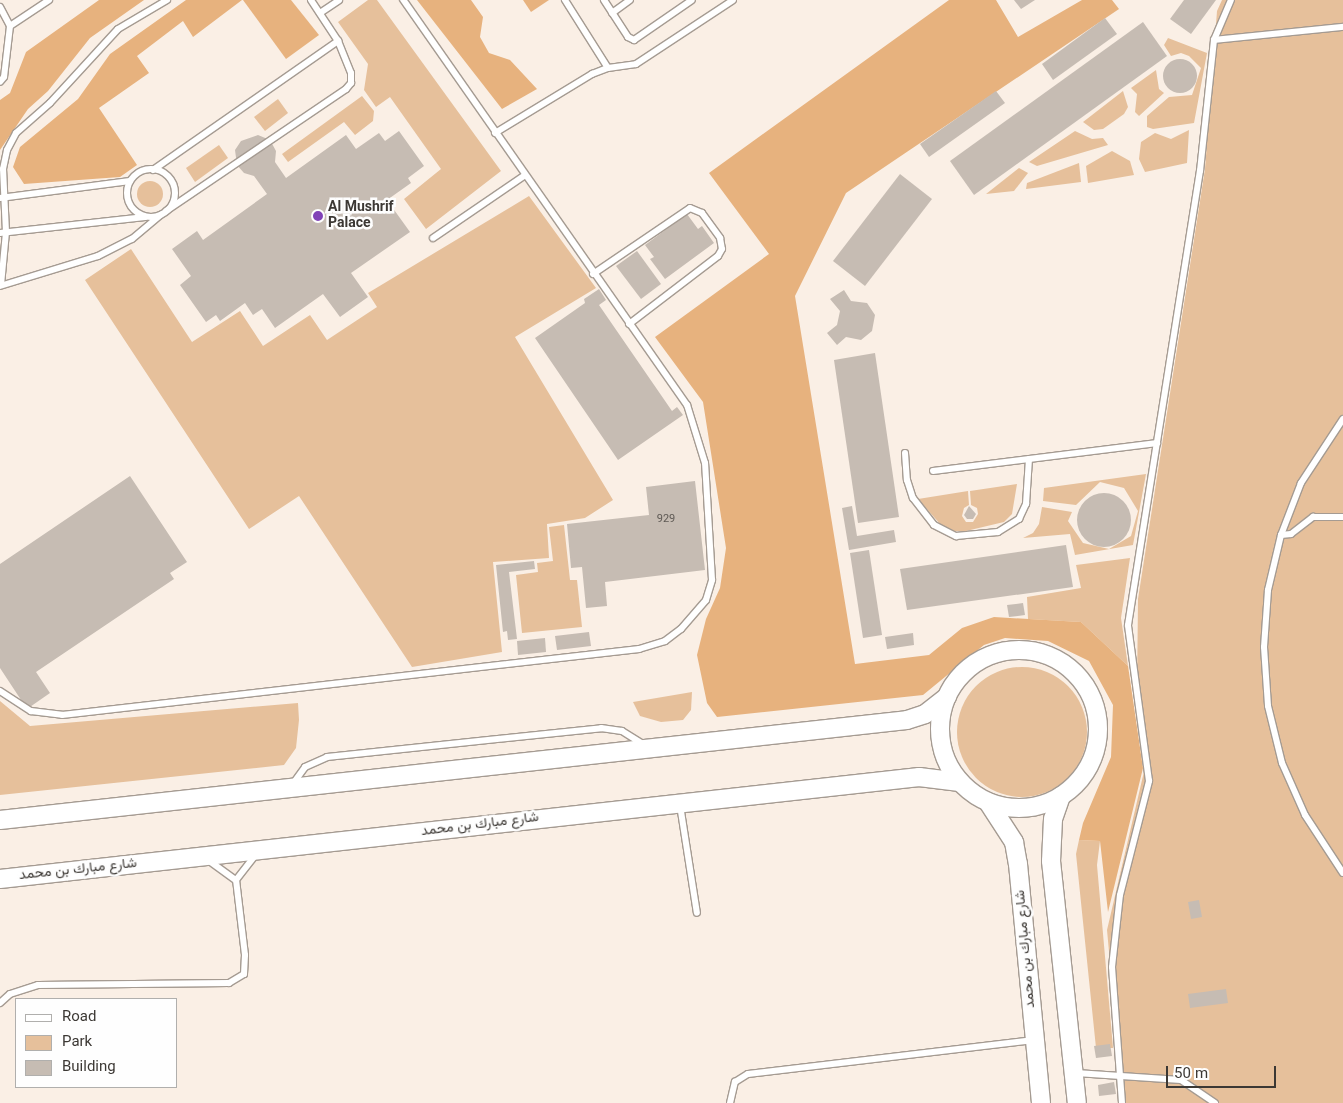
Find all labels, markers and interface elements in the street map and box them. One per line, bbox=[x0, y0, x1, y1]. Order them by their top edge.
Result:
place label: Al Mushrif Palace bbox=[328, 200, 394, 232]
marker: Al Mushrif Palace bbox=[312, 210, 324, 222]
house number: 929 bbox=[657, 513, 675, 527]
street label: شارع مبارك بن محمد bbox=[420, 809, 540, 841]
street label: شارع مبارك بن محمد bbox=[18, 855, 138, 885]
street label: شارع مبارك بن محمد bbox=[1012, 889, 1040, 1009]
legend bbox=[15, 998, 178, 1088]
text: Road bbox=[62, 1006, 96, 1029]
text: Park bbox=[62, 1031, 92, 1054]
text: Building bbox=[62, 1056, 116, 1079]
scale bar bbox=[1168, 1056, 1278, 1088]
text: 50 m bbox=[1174, 1063, 1208, 1086]

